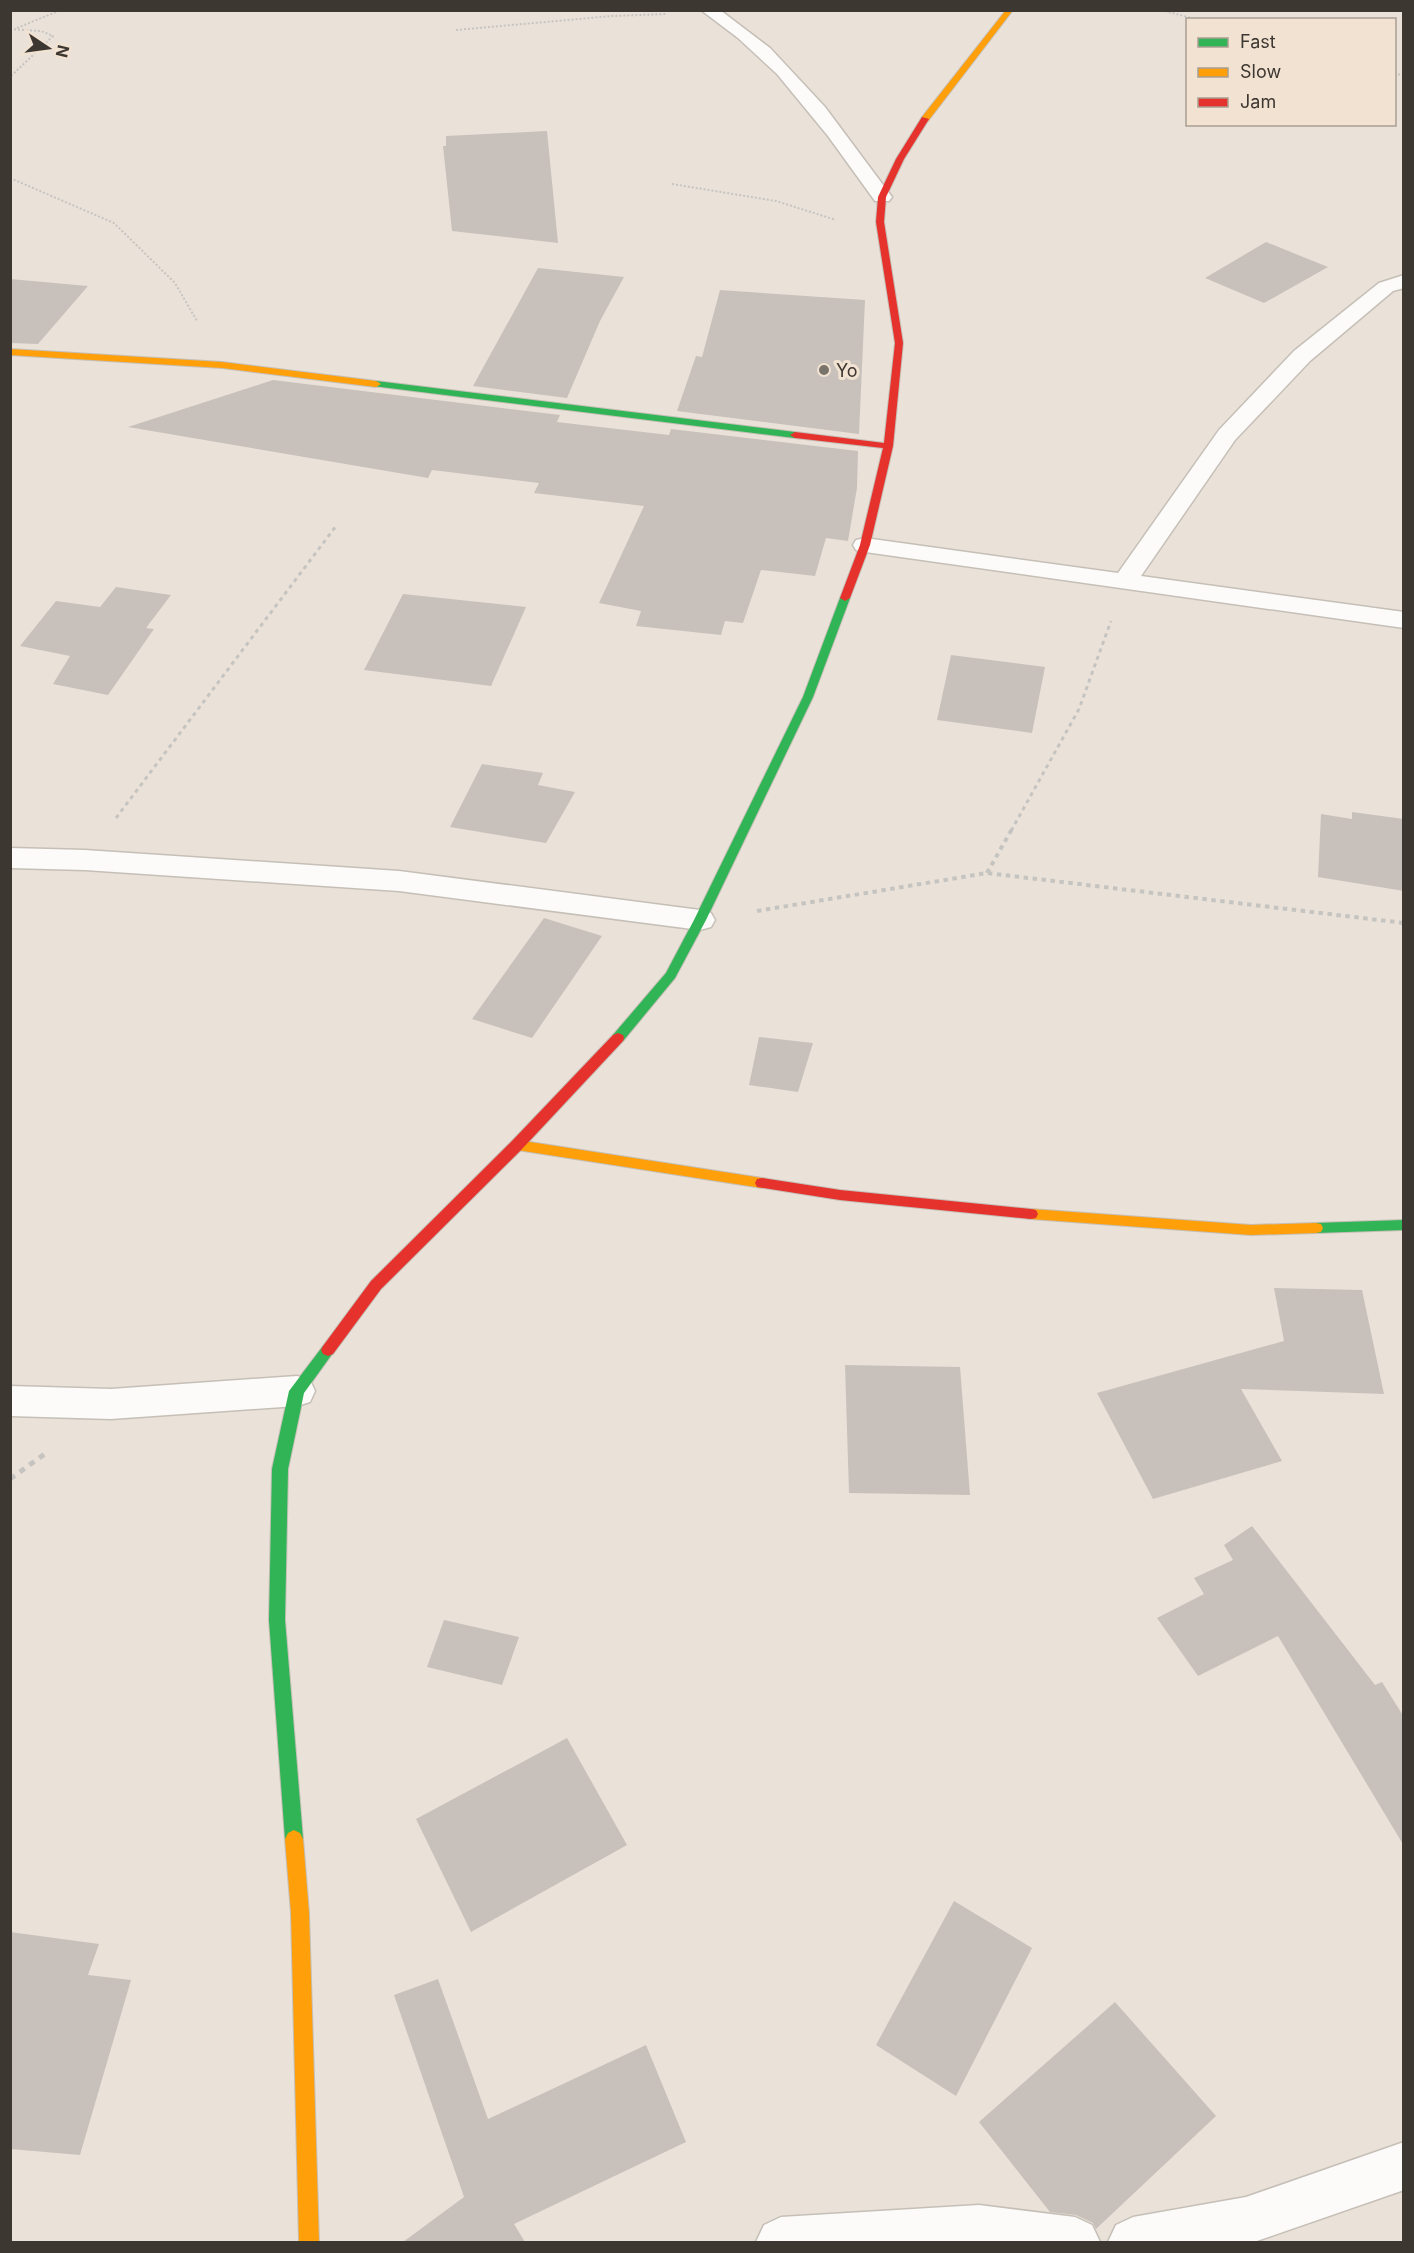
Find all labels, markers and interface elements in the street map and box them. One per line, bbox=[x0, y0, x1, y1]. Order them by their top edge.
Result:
north arrow bbox=[18, 18, 78, 78]
legend bbox=[1186, 18, 1396, 126]
text: Fast bbox=[1240, 31, 1276, 52]
text: N bbox=[51, 43, 74, 60]
text: Slow bbox=[1240, 61, 1281, 82]
text: Jam bbox=[1240, 91, 1276, 112]
place label: Yo bbox=[836, 360, 858, 381]
marker: Yo bbox=[817, 363, 831, 377]

